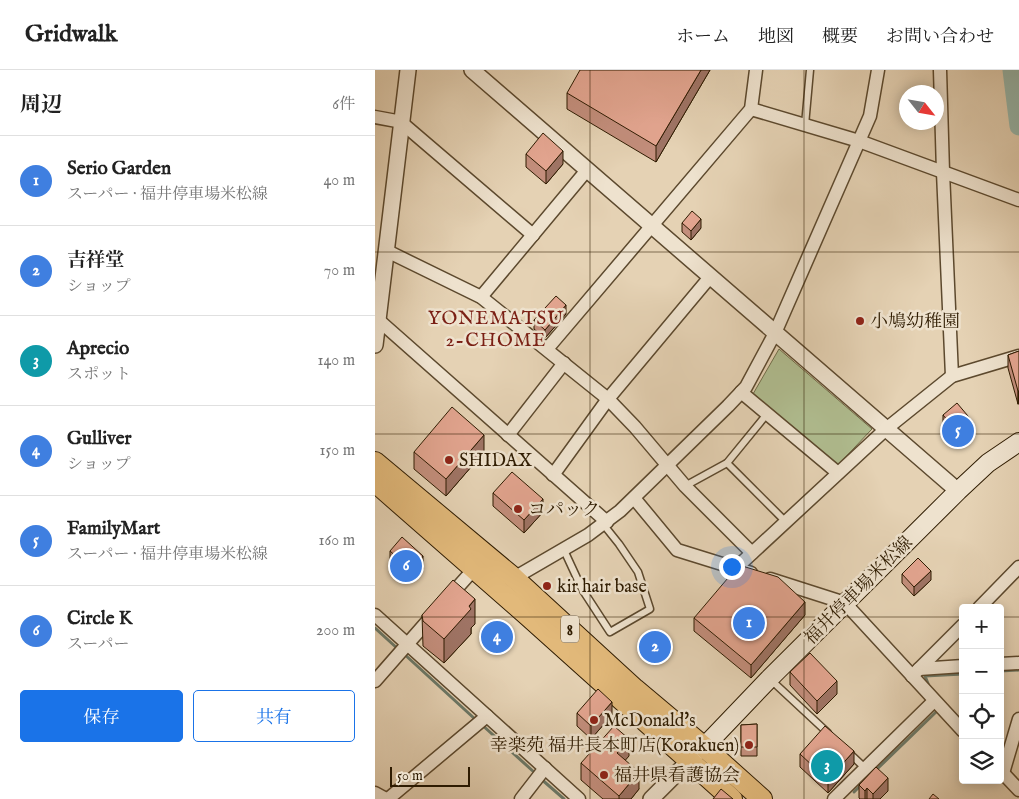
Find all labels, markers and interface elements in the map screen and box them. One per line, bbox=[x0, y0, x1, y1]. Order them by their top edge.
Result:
text: Gridwalk bbox=[25, 19, 117, 50]
text: ホーム bbox=[676, 26, 730, 49]
text: 地図 bbox=[758, 26, 794, 49]
text: 概要 bbox=[822, 26, 858, 49]
text: お問い合わせ bbox=[886, 26, 994, 49]
north arrow bbox=[899, 85, 944, 130]
text: 周辺 bbox=[20, 92, 62, 119]
text: 6件 bbox=[332, 95, 355, 115]
text: Serio Garden bbox=[67, 157, 171, 181]
text: 1 bbox=[33, 171, 39, 191]
text: 40 m bbox=[323, 171, 355, 191]
text: スーパー · 福井停車場米松線 bbox=[67, 185, 268, 205]
text: 吉祥堂 bbox=[67, 249, 124, 273]
text: 2 bbox=[32, 261, 40, 281]
text: 70 m bbox=[324, 261, 355, 281]
text: ショップ bbox=[67, 277, 131, 297]
district label: YONEMATSU 2-CHOME bbox=[428, 307, 564, 353]
place label: 小鳩幼稚園 bbox=[870, 311, 960, 334]
marker: 小鳩幼稚園 bbox=[854, 315, 866, 327]
text: Aprecio bbox=[67, 337, 129, 361]
text: 3 bbox=[33, 351, 39, 371]
text: 140 m bbox=[317, 351, 355, 371]
text: スポット bbox=[67, 365, 131, 385]
pin: 5 bbox=[942, 412, 974, 450]
text: Gulliver bbox=[67, 427, 131, 451]
text: 4 bbox=[32, 441, 40, 461]
text: 150 m bbox=[320, 441, 355, 461]
place label: SHIDAX bbox=[459, 450, 533, 473]
marker: SHIDAX bbox=[443, 454, 455, 466]
text: ショップ bbox=[67, 455, 131, 475]
place label: コパック bbox=[528, 499, 600, 522]
marker: コパック bbox=[512, 503, 524, 515]
text: FamilyMart bbox=[67, 517, 160, 541]
text: 5 bbox=[33, 531, 39, 551]
text: 160 m bbox=[319, 531, 355, 551]
street label: 福井停車場米松線 bbox=[800, 532, 918, 650]
text: スーパー · 福井停車場米松線 bbox=[67, 545, 268, 565]
pin: 6 bbox=[390, 547, 422, 585]
your location bbox=[719, 554, 745, 580]
place label: kir hair base bbox=[557, 576, 647, 599]
marker: kir hair base bbox=[541, 580, 553, 592]
pin: 1 bbox=[733, 604, 765, 642]
map controls bbox=[959, 604, 1004, 784]
button: + bbox=[959, 604, 1004, 649]
text: Circle K bbox=[67, 607, 132, 631]
road number: 8 bbox=[561, 616, 579, 642]
pin: 4 bbox=[481, 618, 513, 656]
text: 6 bbox=[33, 621, 39, 641]
text: 200 m bbox=[316, 621, 355, 641]
pin: 2 bbox=[639, 628, 671, 666]
text: スーパー bbox=[67, 635, 129, 655]
button: − bbox=[959, 649, 1004, 694]
button: 保存 bbox=[20, 690, 183, 742]
button: 共有 bbox=[193, 690, 355, 742]
button: locate bbox=[959, 694, 1004, 739]
place label: McDonald's bbox=[604, 710, 696, 733]
marker: McDonald's bbox=[588, 714, 600, 726]
place label: 幸楽苑 福井長本町店(Korakuen) bbox=[490, 735, 739, 758]
marker: 幸楽苑 福井長本町店(Korakuen) bbox=[743, 739, 755, 751]
button: layers bbox=[959, 739, 1004, 784]
pin: 3 bbox=[811, 747, 843, 785]
scale bar bbox=[390, 764, 470, 787]
place label: 福井県看護協会 bbox=[614, 765, 740, 788]
text: 50 m bbox=[397, 767, 423, 785]
marker: 福井県看護協会 bbox=[598, 769, 610, 781]

